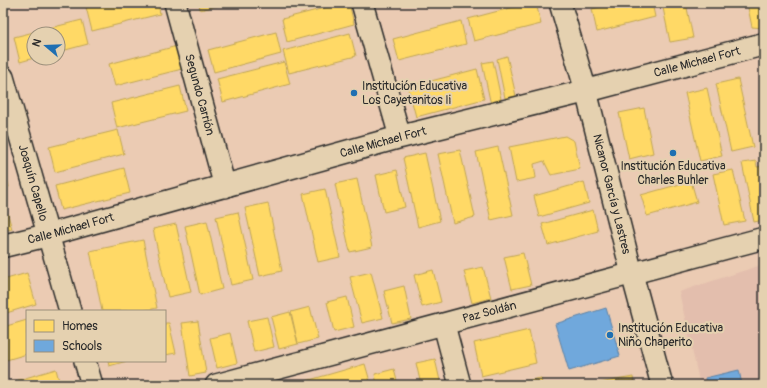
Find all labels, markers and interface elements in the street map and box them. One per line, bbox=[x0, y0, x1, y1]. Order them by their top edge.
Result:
north arrow bbox=[26, 26, 66, 66]
text: N bbox=[30, 37, 45, 49]
street label: Calle Michael Fort bbox=[652, 43, 742, 80]
street label: Segundo Carrión bbox=[182, 52, 218, 137]
place label: Institución Educativa Los Cayetanitos Ii bbox=[362, 79, 468, 108]
marker: Institución Educativa Los Cayetanitos Ii bbox=[349, 88, 359, 98]
street label: Calle Michael Fort bbox=[338, 123, 428, 161]
street label: Nicanor García y Lastres bbox=[590, 132, 634, 256]
street label: Joaquín Capello bbox=[15, 143, 52, 223]
marker: Institución Educativa Charles Buhler bbox=[668, 148, 678, 158]
place label: Institución Educativa Charles Buhler bbox=[620, 159, 726, 188]
street label: Calle Michael Fort bbox=[26, 209, 116, 247]
street label: Paz Soldán bbox=[461, 297, 518, 326]
legend bbox=[26, 310, 166, 362]
text: Homes bbox=[62, 319, 98, 334]
place label: Institución Educativa Niño Chaperito bbox=[618, 321, 724, 350]
marker: Institución Educativa Niño Chaperito bbox=[605, 330, 615, 340]
text: Schools bbox=[62, 339, 102, 354]

